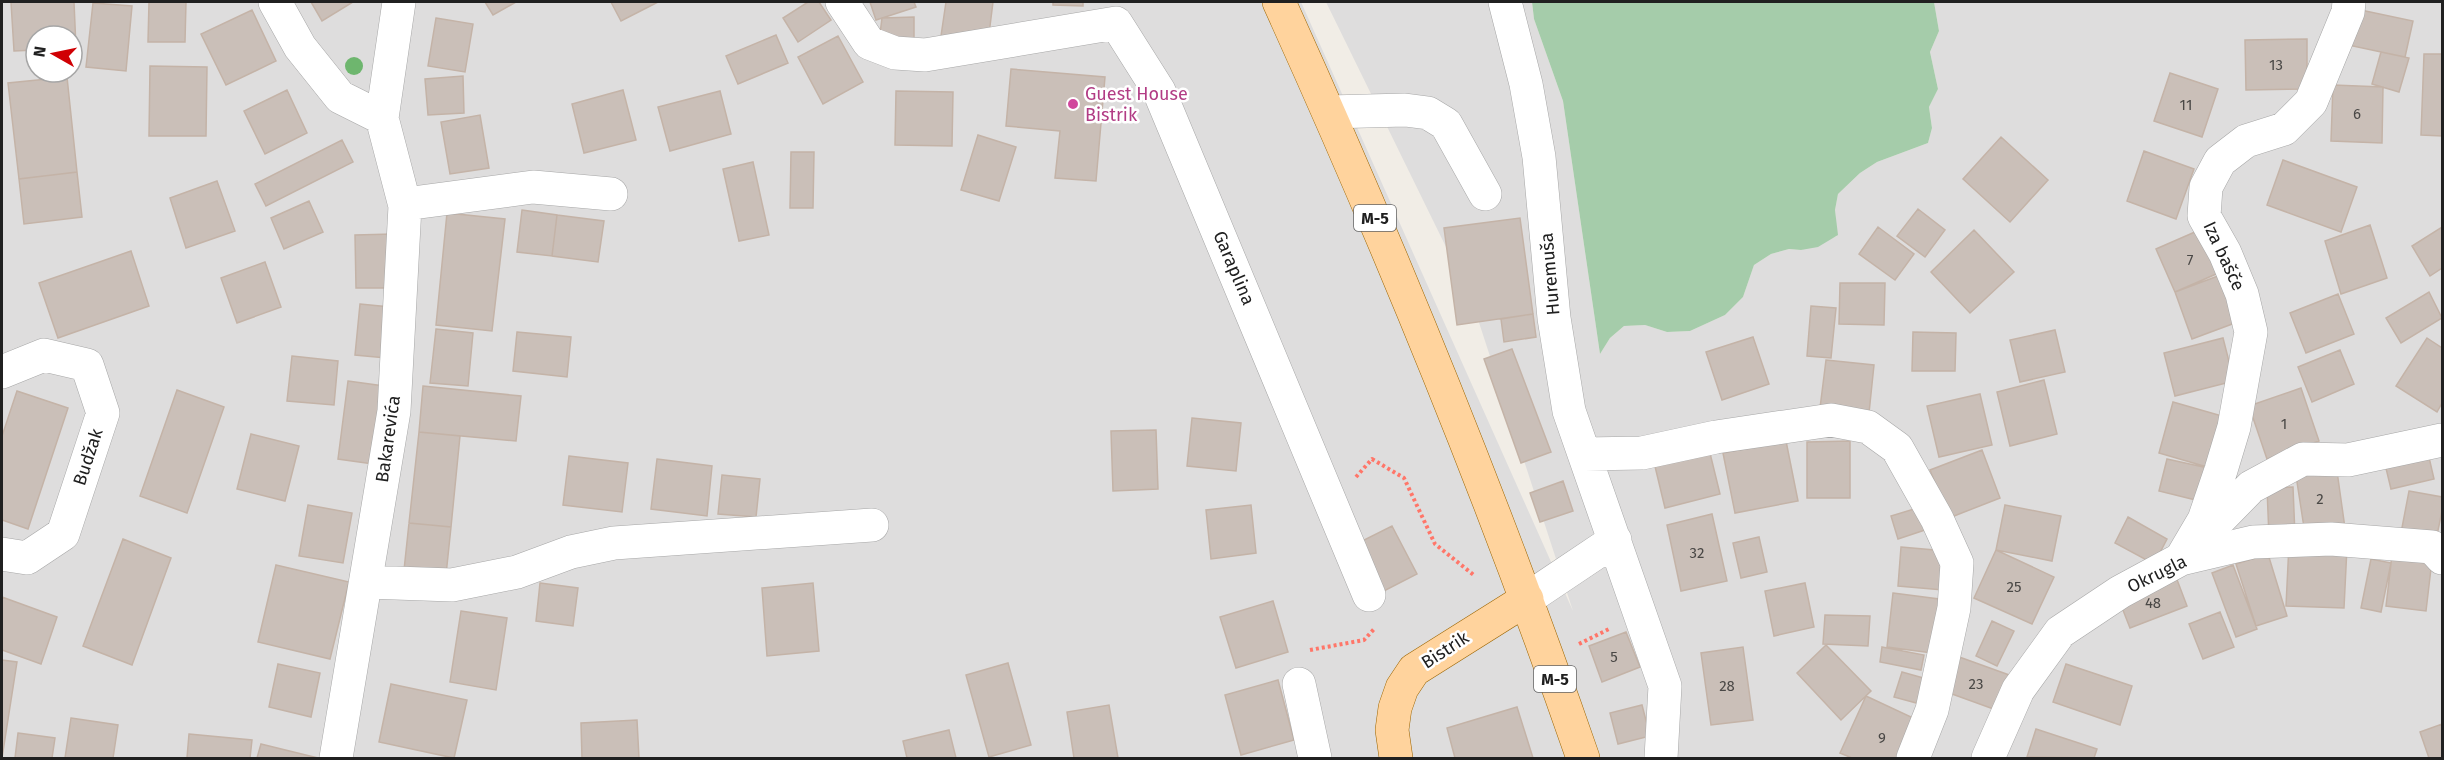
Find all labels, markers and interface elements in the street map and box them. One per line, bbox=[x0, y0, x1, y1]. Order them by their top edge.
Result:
north arrow bbox=[24, 24, 84, 84]
text: N bbox=[29, 45, 50, 58]
house number: 13 bbox=[2269, 56, 2283, 74]
place label: Guest House Bistrik bbox=[1085, 83, 1188, 126]
house number: 11 bbox=[2180, 96, 2192, 114]
marker: Guest House Bistrik bbox=[1066, 97, 1080, 111]
house number: 6 bbox=[2353, 105, 2361, 123]
road number: M-5 bbox=[1354, 205, 1396, 231]
street label: Iza bašče bbox=[2198, 218, 2250, 294]
street label: Garaplina bbox=[1209, 228, 1259, 308]
street label: Huremuša bbox=[1535, 232, 1565, 316]
house number: 7 bbox=[2187, 251, 2194, 269]
street label: Bakarevića bbox=[371, 394, 405, 484]
house number: 1 bbox=[2281, 415, 2287, 433]
street label: Budžak bbox=[68, 425, 108, 488]
house number: 2 bbox=[2316, 490, 2324, 508]
house number: 32 bbox=[1690, 544, 1704, 562]
street label: Okrugla bbox=[2124, 550, 2190, 598]
house number: 25 bbox=[2007, 578, 2021, 596]
house number: 48 bbox=[2145, 594, 2161, 612]
street label: Bistrik bbox=[1417, 626, 1474, 673]
house number: 5 bbox=[1610, 648, 1618, 666]
road number: M-5 bbox=[1534, 666, 1576, 692]
house number: 23 bbox=[1969, 675, 1983, 693]
house number: 28 bbox=[1719, 677, 1735, 695]
house number: 9 bbox=[1878, 729, 1886, 747]

